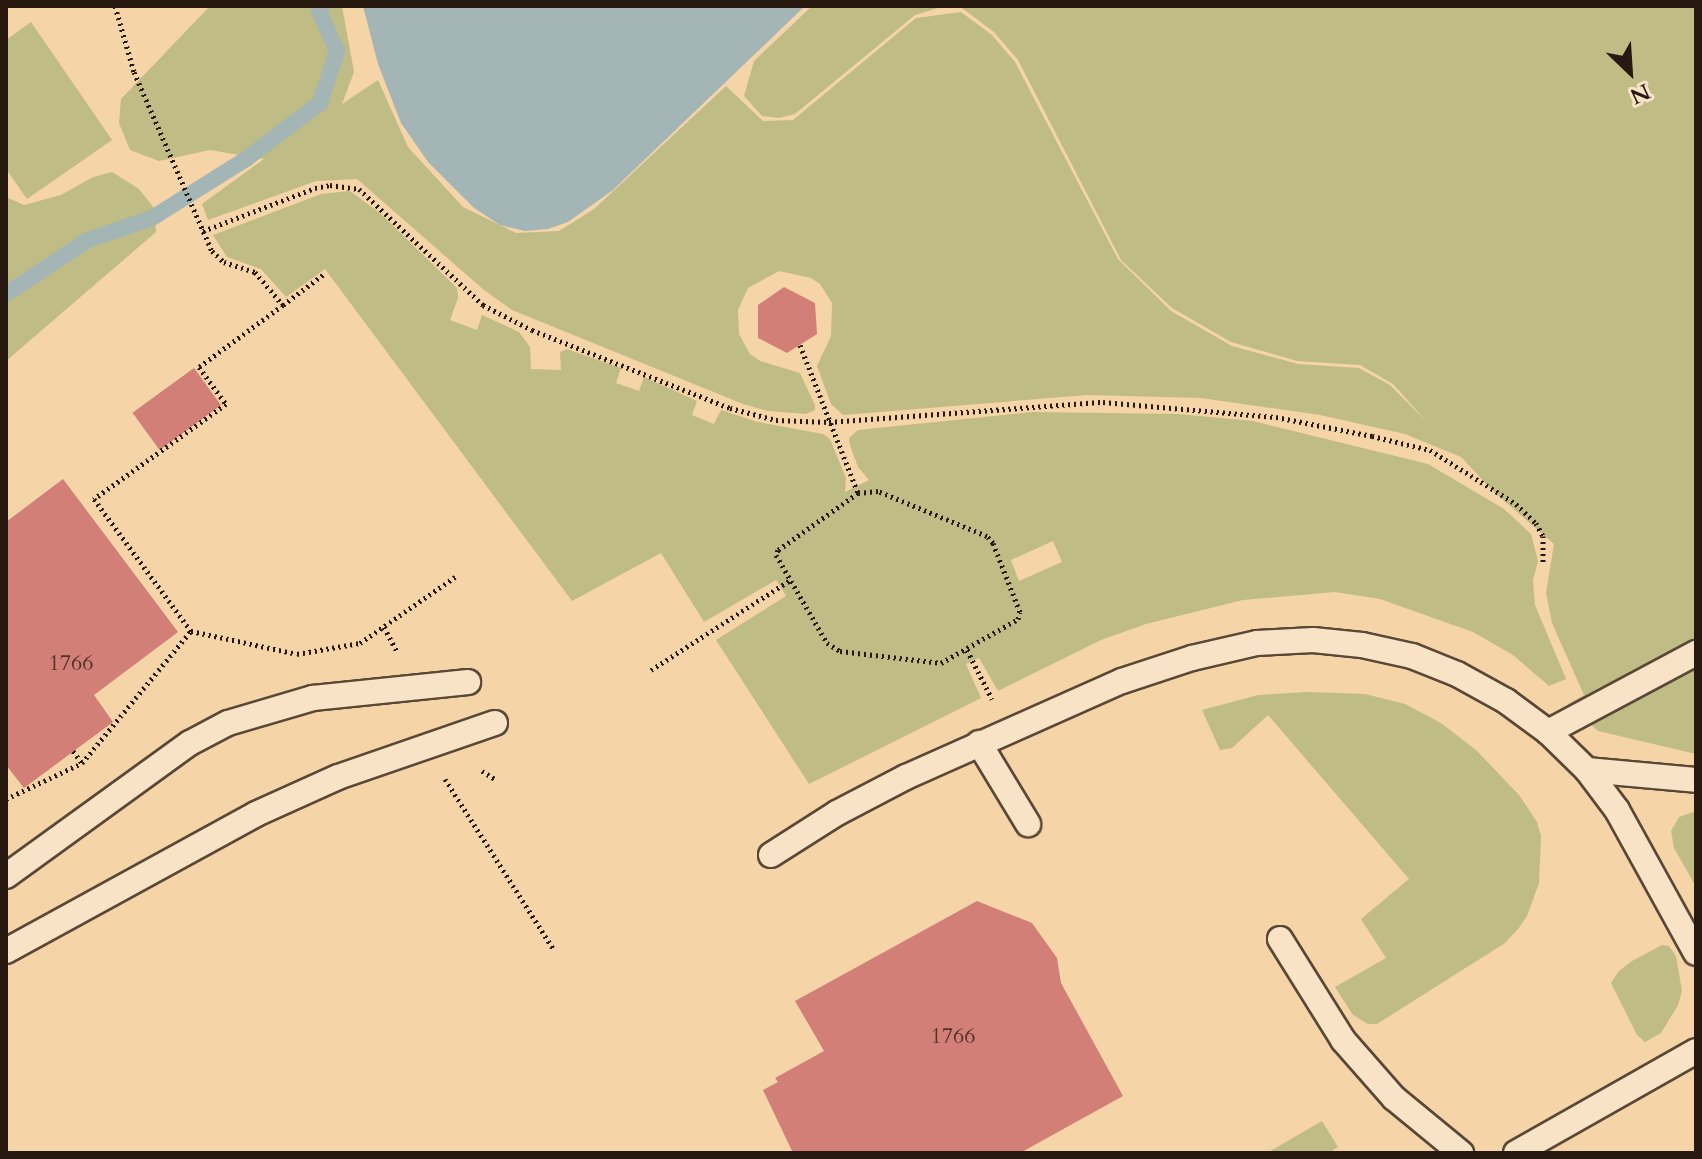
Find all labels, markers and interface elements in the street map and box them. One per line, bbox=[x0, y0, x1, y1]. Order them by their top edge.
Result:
north arrow bbox=[1590, 32, 1670, 112]
text: N bbox=[1625, 76, 1655, 111]
house number: 1766 bbox=[48, 651, 94, 677]
house number: 1766 bbox=[930, 1024, 976, 1050]

